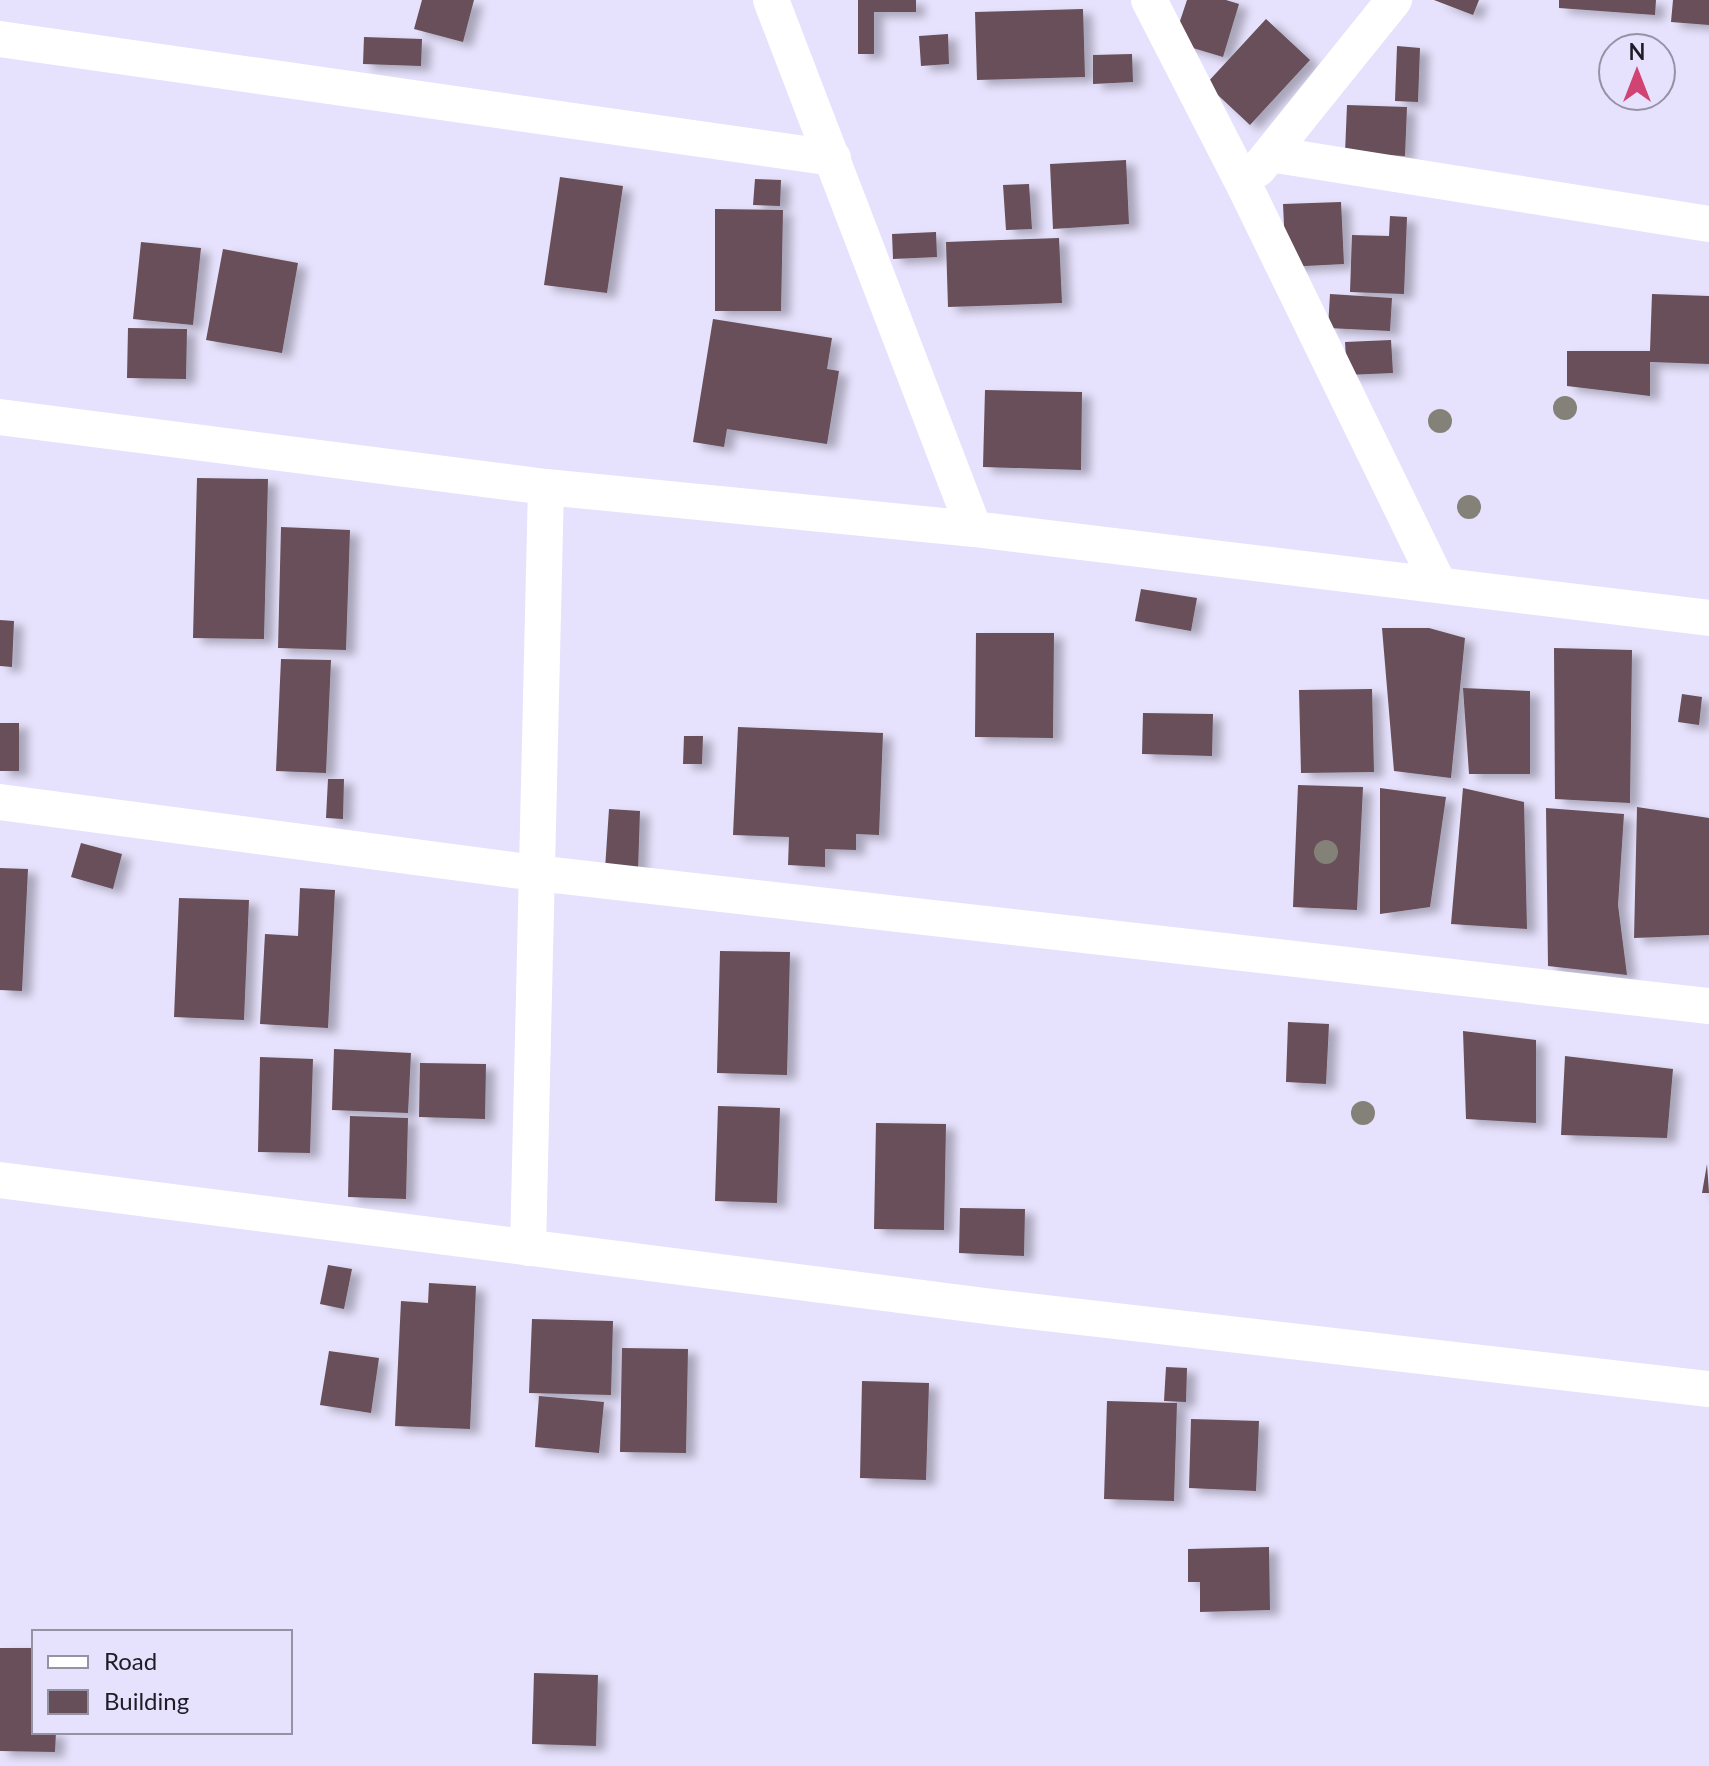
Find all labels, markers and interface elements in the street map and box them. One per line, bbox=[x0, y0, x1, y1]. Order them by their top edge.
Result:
north arrow bbox=[1597, 32, 1677, 112]
text: N bbox=[1629, 38, 1645, 65]
legend bbox=[32, 1630, 292, 1734]
text: Road bbox=[104, 1646, 157, 1675]
text: Building bbox=[104, 1686, 189, 1715]

